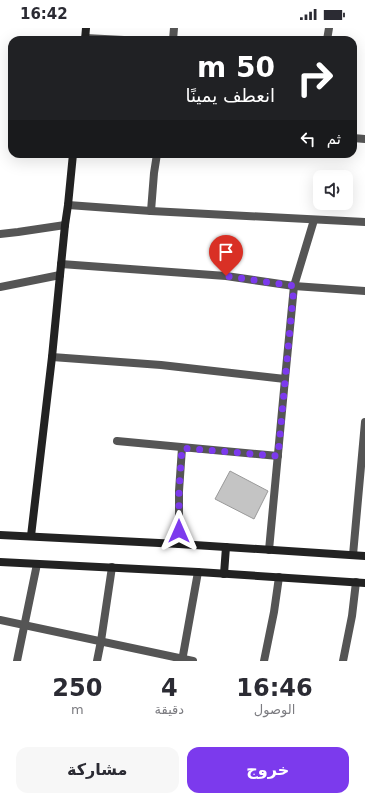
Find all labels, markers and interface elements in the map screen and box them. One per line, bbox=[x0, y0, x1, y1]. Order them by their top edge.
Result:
text: 16:42 bbox=[20, 5, 68, 23]
text: 50 m bbox=[197, 51, 275, 84]
icon: right bbox=[289, 52, 341, 104]
text: انعطف يمينًا bbox=[185, 85, 275, 106]
icon: left bbox=[297, 128, 319, 150]
text: ثم bbox=[327, 130, 341, 148]
map controls bbox=[313, 170, 353, 210]
button: sound bbox=[313, 170, 353, 210]
pin bbox=[209, 235, 243, 276]
icon: arrive bbox=[215, 241, 237, 263]
position arrow bbox=[158, 510, 200, 552]
text: 250 bbox=[52, 674, 102, 702]
text: 4 bbox=[161, 674, 178, 702]
text: 16:46 bbox=[236, 674, 313, 702]
text: m bbox=[71, 702, 84, 717]
text: دقيقة bbox=[155, 702, 184, 717]
text: الوصول bbox=[254, 702, 295, 717]
button: مشاركة bbox=[16, 747, 179, 793]
button: خروج bbox=[187, 747, 349, 793]

